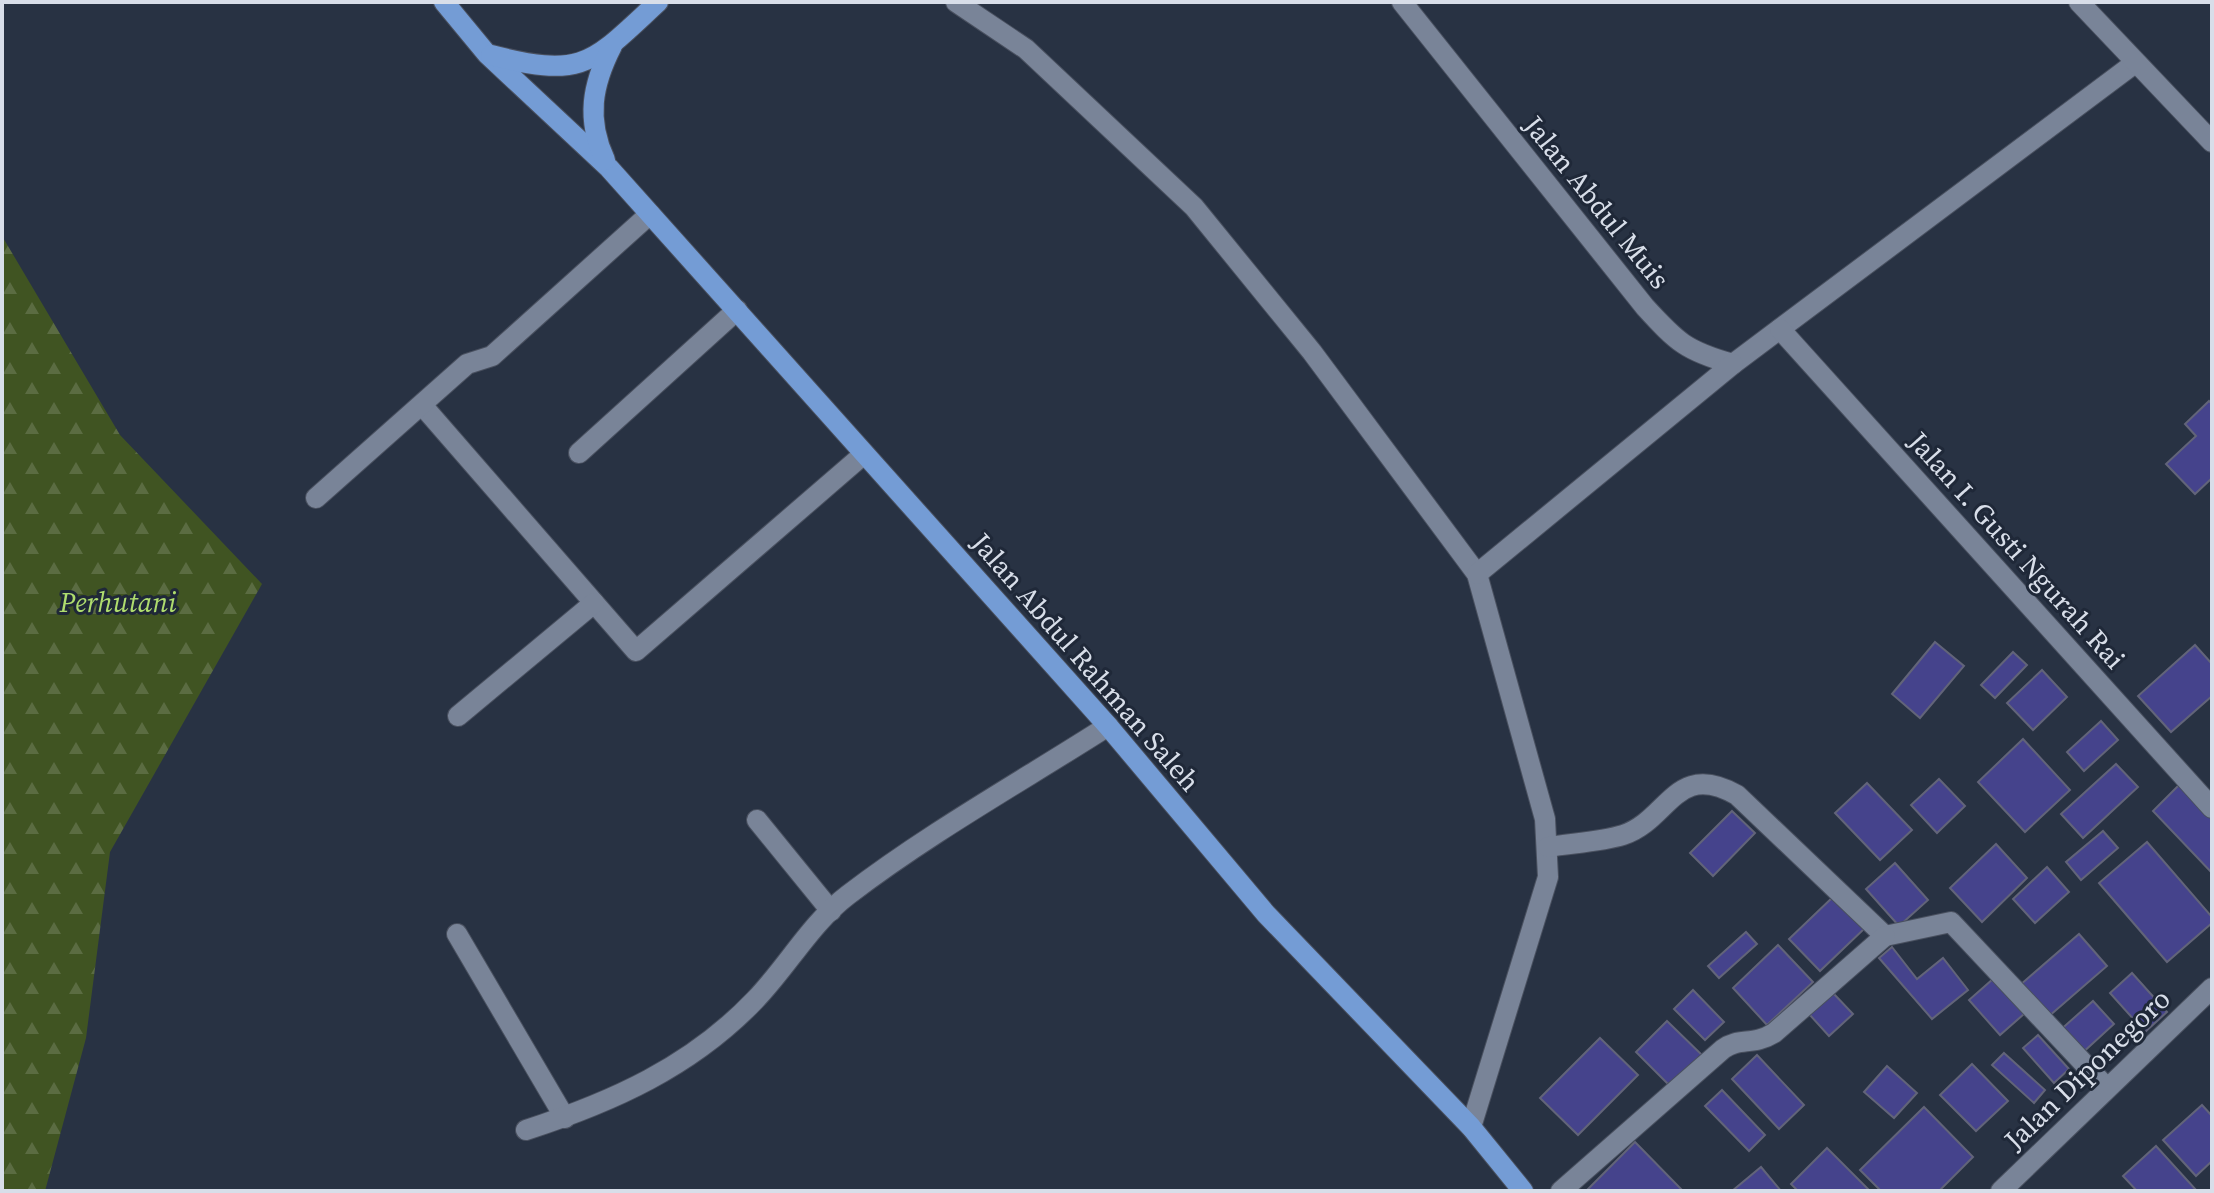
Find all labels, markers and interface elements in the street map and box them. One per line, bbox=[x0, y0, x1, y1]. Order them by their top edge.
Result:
street label: Jalan Abdul Muis bbox=[1515, 107, 1679, 297]
street label: Jalan I. Gusti Ngurah Rai bbox=[1899, 422, 2134, 677]
street label: Jalan Abdul Rahman Saleh bbox=[962, 524, 1209, 799]
park label: Perhutani bbox=[58, 583, 177, 621]
street label: Jalan Diponegoro bbox=[1995, 980, 2178, 1159]

